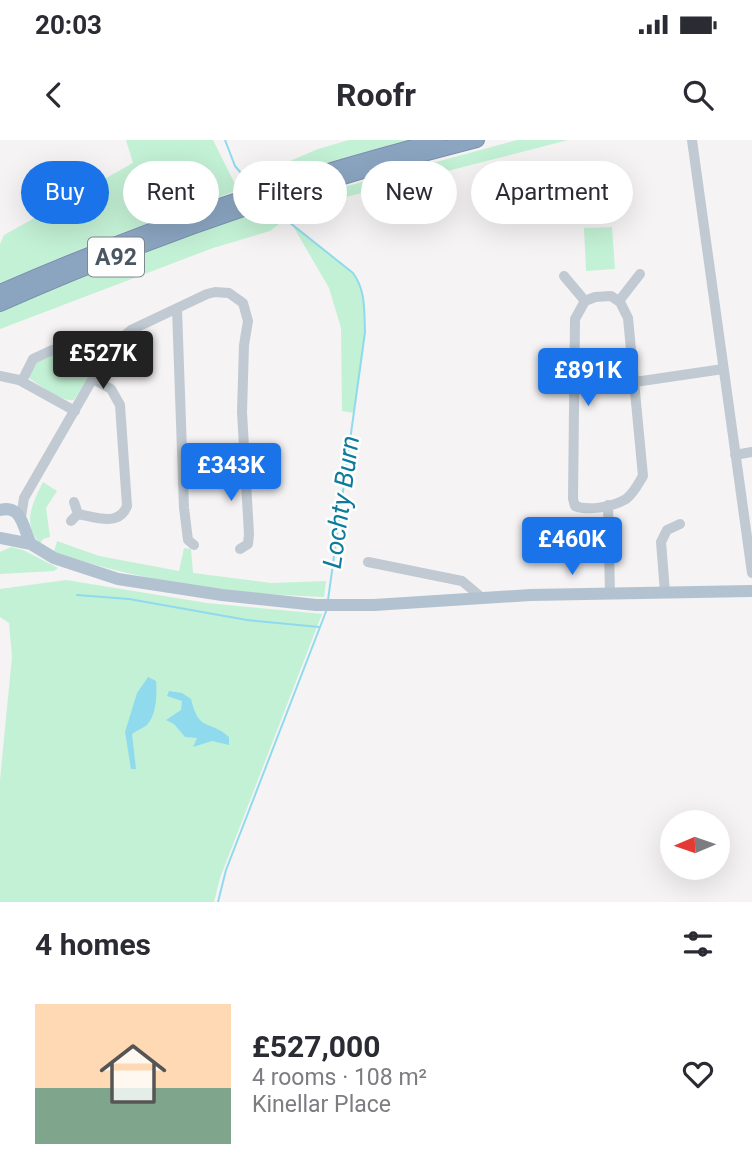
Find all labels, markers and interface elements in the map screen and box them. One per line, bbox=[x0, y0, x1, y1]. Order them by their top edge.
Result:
text: 20:03 bbox=[35, 10, 102, 40]
icon: back bbox=[35, 76, 73, 114]
text: Roofr bbox=[336, 76, 416, 114]
icon: search bbox=[679, 76, 717, 114]
chip: Buy bbox=[21, 161, 109, 224]
chip: Rent bbox=[123, 161, 219, 224]
chip: Filters bbox=[233, 161, 347, 224]
chip: New bbox=[361, 161, 457, 224]
chip: Apartment bbox=[471, 161, 633, 224]
road number: A92 bbox=[88, 238, 144, 276]
pin: £527K bbox=[54, 331, 152, 391]
text: £527K bbox=[69, 340, 137, 367]
pin: £891K bbox=[539, 348, 637, 408]
text: £891K bbox=[554, 357, 622, 384]
water label: Lochty Burn bbox=[317, 434, 365, 570]
pin: £343K bbox=[182, 444, 280, 503]
text: £343K bbox=[197, 452, 265, 479]
pin: £460K bbox=[523, 518, 621, 577]
text: £460K bbox=[538, 526, 606, 553]
north arrow bbox=[660, 810, 730, 880]
map controls bbox=[660, 810, 730, 880]
icon: filters bbox=[679, 925, 717, 963]
text: 4 homes bbox=[35, 927, 151, 962]
text: £527,000 bbox=[252, 1029, 380, 1064]
icon: home bbox=[91, 1032, 175, 1116]
icon: heart bbox=[679, 1055, 717, 1093]
text: 4 rooms · 108 m² bbox=[252, 1064, 427, 1091]
text: Kinellar Place bbox=[252, 1091, 391, 1118]

